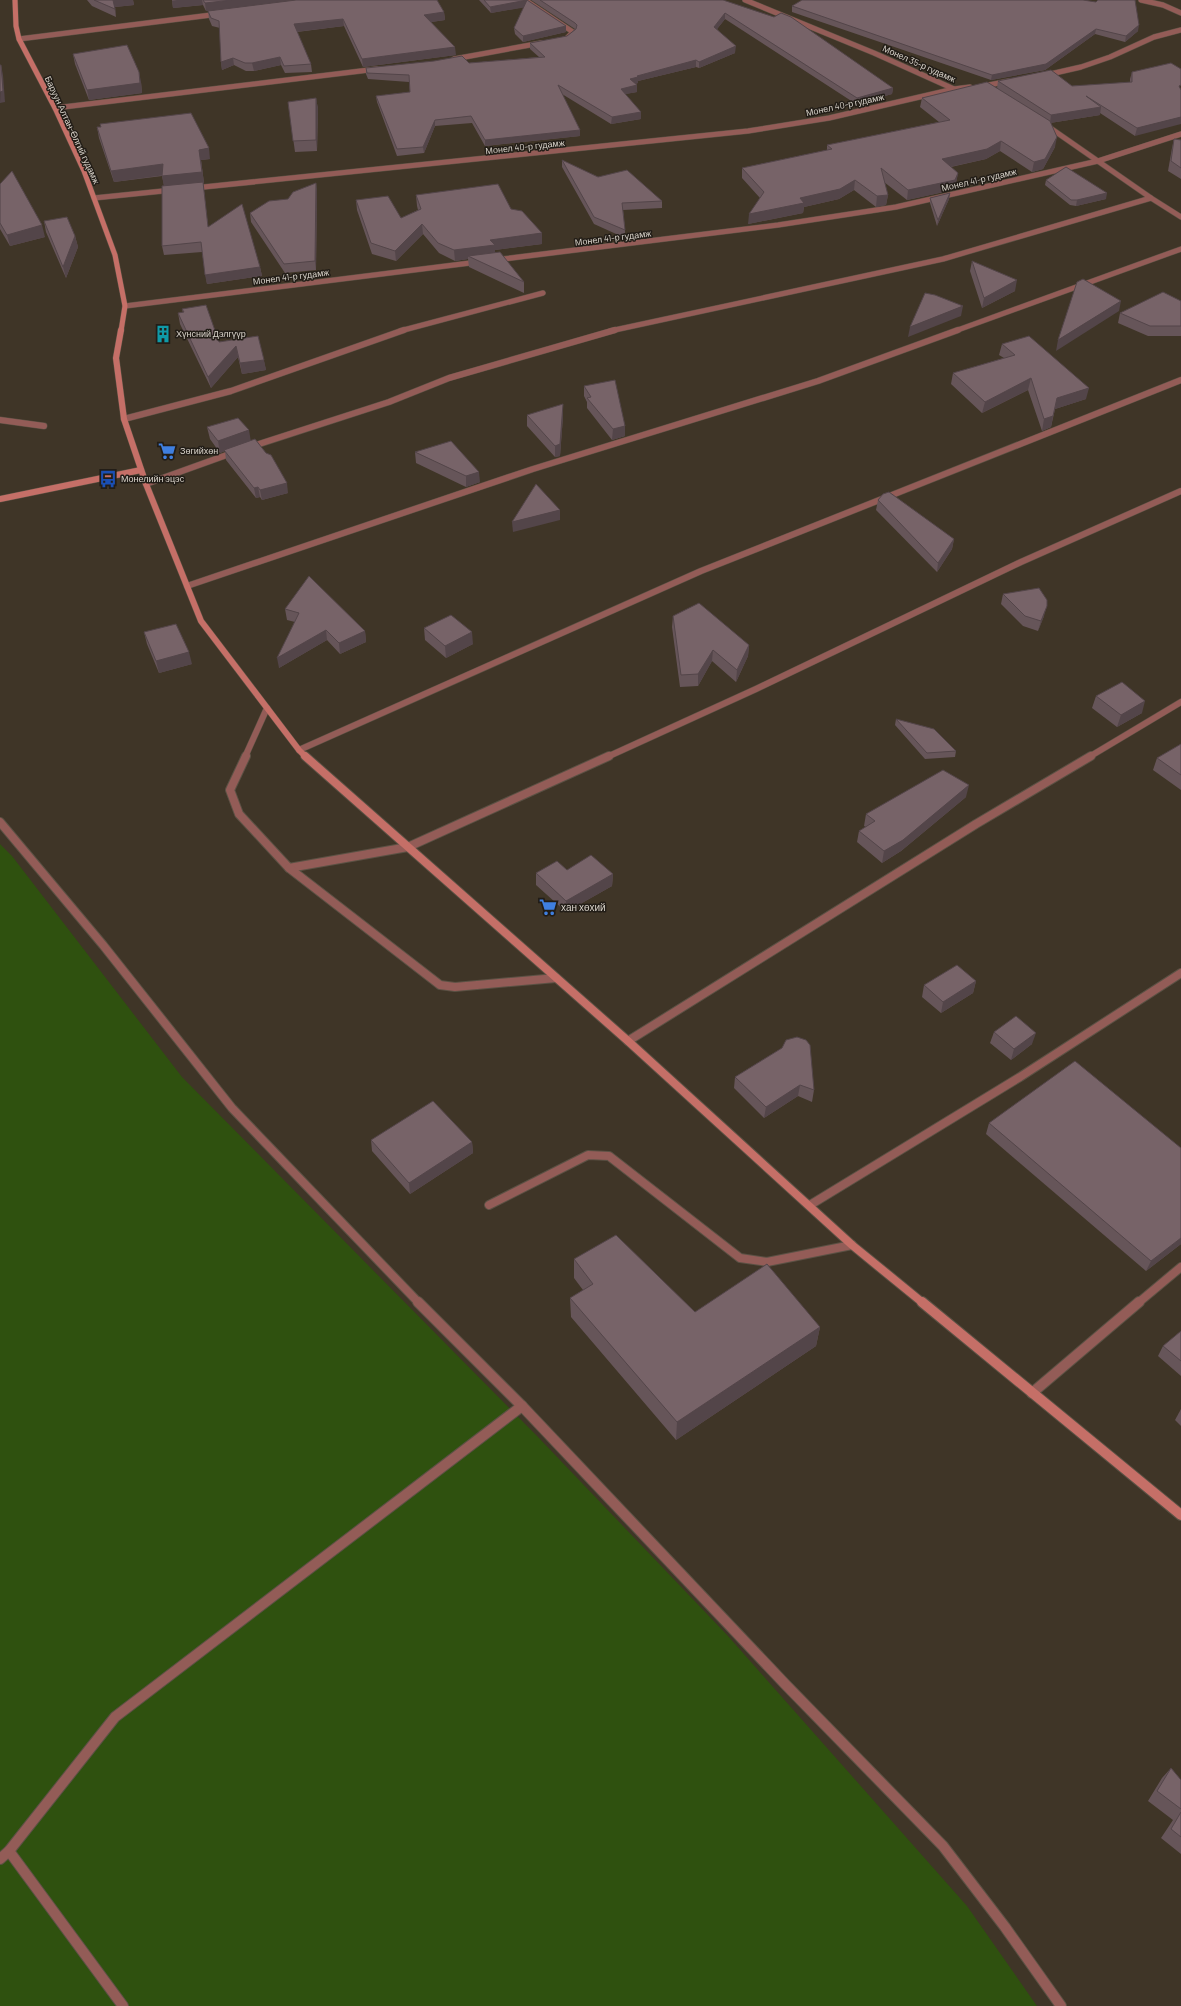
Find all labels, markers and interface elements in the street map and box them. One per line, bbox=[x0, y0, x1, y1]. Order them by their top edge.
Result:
street label: Монел 35-р гудамж bbox=[881, 42, 957, 85]
street label: Баруун Алтан-Өлгий гудамж bbox=[43, 74, 102, 185]
street label: Монел 40-р гудамж bbox=[805, 91, 885, 118]
street label: Монел 40-р гудамж bbox=[485, 137, 565, 156]
street label: Монел 41-р гудамж bbox=[940, 166, 1018, 194]
street label: Монел 41-р гудамж bbox=[574, 227, 652, 248]
street label: Монел 41-р гудамж bbox=[252, 266, 330, 287]
building icon: Хүнсний Дэлгүүр bbox=[153, 324, 173, 344]
place label: Хүнсний Дэлгүүр bbox=[176, 328, 246, 339]
supermarket icon: Зөгийхөн bbox=[157, 441, 177, 461]
place label: Зөгийхөн bbox=[180, 445, 218, 456]
bus stop icon: Монелийн эцэс bbox=[98, 469, 118, 489]
place label: Монелийн эцэс bbox=[121, 473, 185, 484]
supermarket icon: хан хөхий bbox=[538, 897, 558, 917]
place label: хан хөхий bbox=[561, 901, 606, 913]

